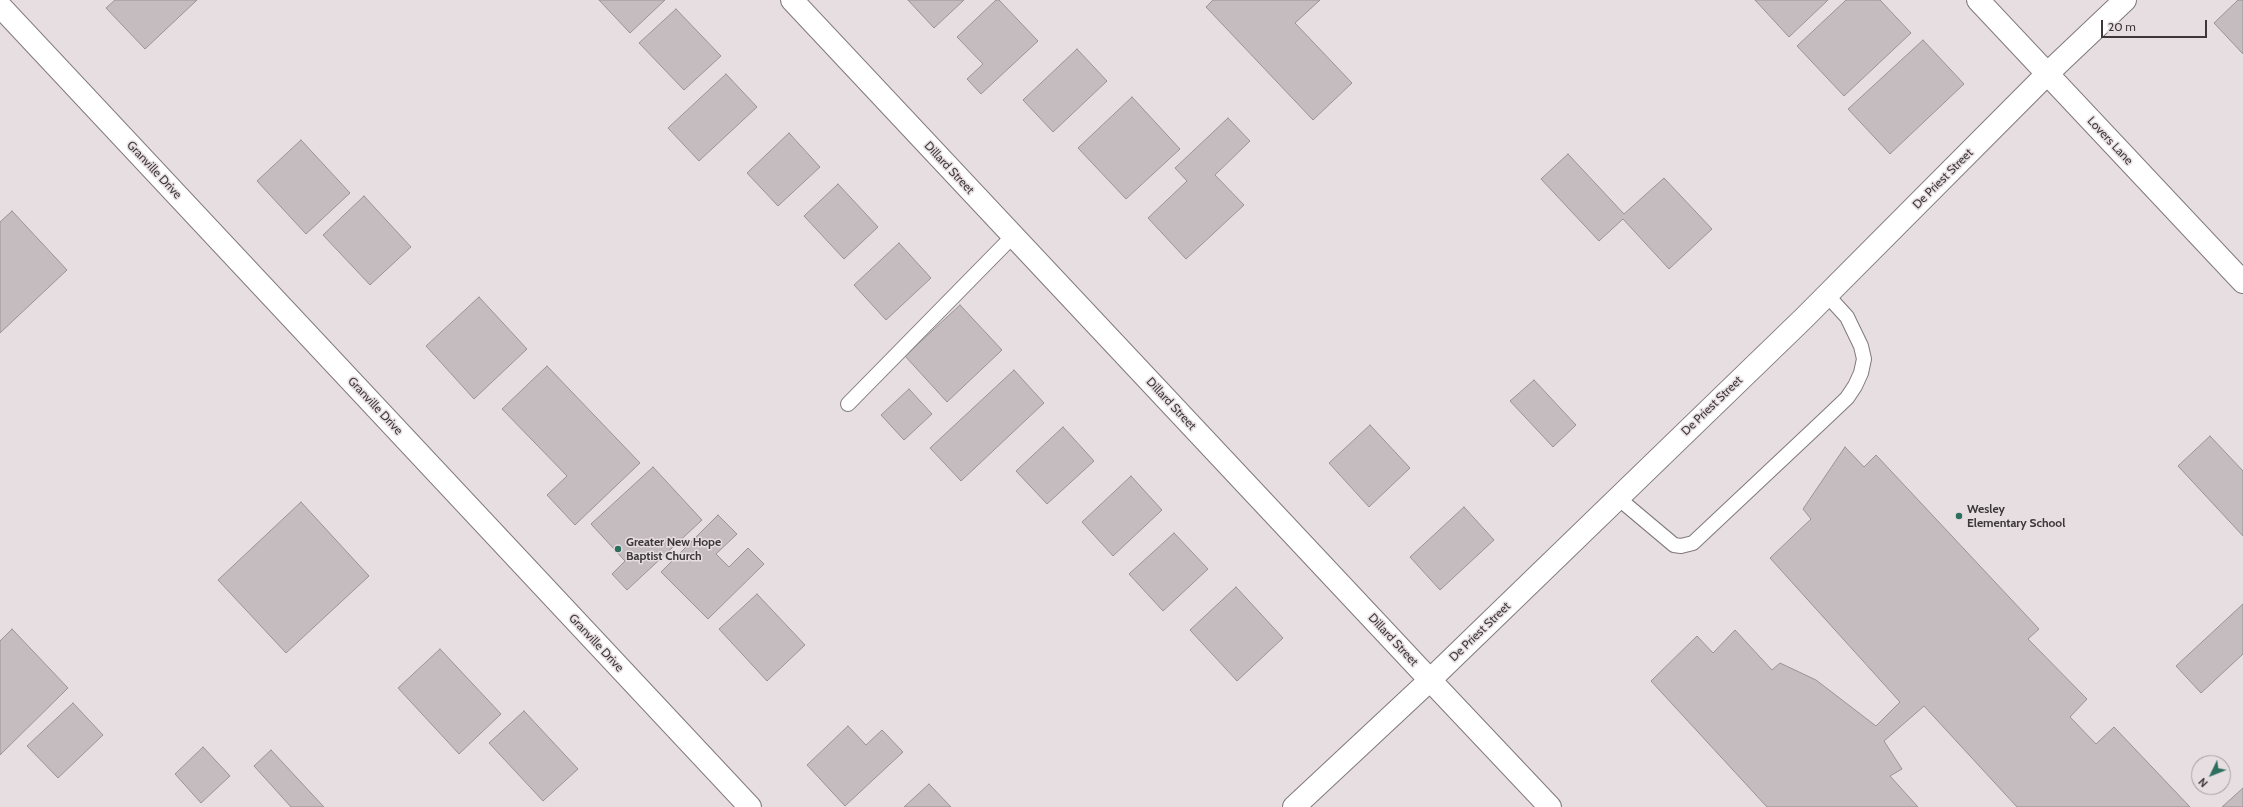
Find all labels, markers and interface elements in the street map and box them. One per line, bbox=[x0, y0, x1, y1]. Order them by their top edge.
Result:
scale bar bbox=[2103, 12, 2209, 38]
text: 20 m bbox=[2108, 19, 2136, 34]
street label: Lovers Lane bbox=[2084, 114, 2136, 168]
street label: Granville Drive bbox=[124, 138, 184, 202]
street label: Dillard Street bbox=[921, 139, 977, 197]
street label: De Priest Street bbox=[1910, 146, 1976, 212]
street label: De Priest Street bbox=[1678, 373, 1746, 439]
street label: Granville Drive bbox=[345, 374, 405, 438]
street label: Dillard Street bbox=[1143, 375, 1199, 433]
place label: Wesley Elementary School bbox=[1967, 502, 2065, 530]
marker: Wesley Elementary School bbox=[1954, 511, 1964, 521]
place label: Greater New Hope Baptist Church bbox=[626, 535, 721, 563]
marker: Greater New Hope Baptist Church bbox=[613, 544, 623, 554]
street label: De Priest Street bbox=[1446, 599, 1514, 665]
street label: Granville Drive bbox=[566, 611, 626, 675]
street label: Dillard Street bbox=[1365, 611, 1421, 669]
north arrow bbox=[2191, 755, 2231, 795]
text: N bbox=[2195, 775, 2211, 790]

